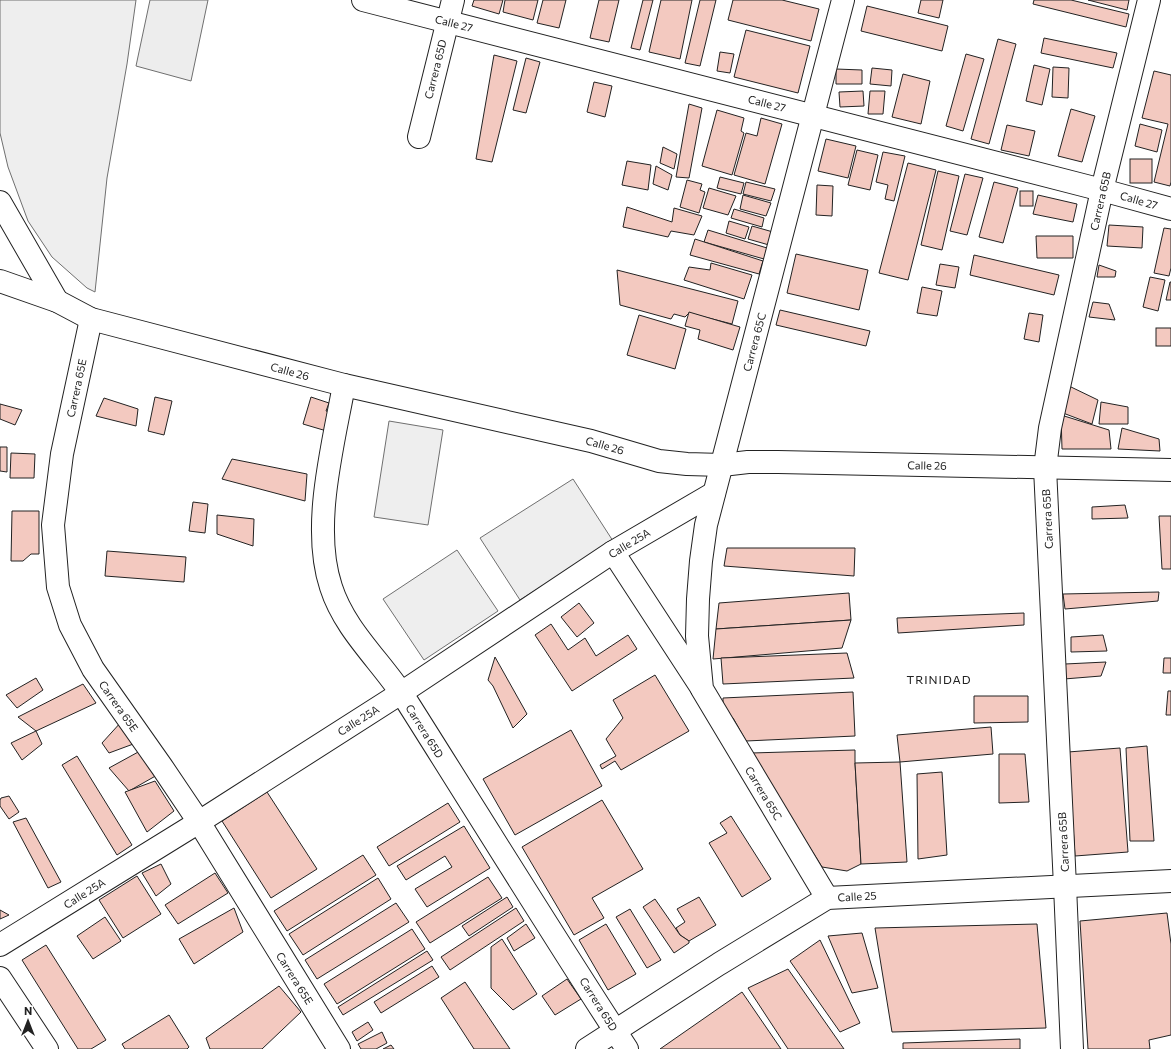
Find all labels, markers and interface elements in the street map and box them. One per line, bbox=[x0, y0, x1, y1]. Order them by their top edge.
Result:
street label: Calle 27 bbox=[434, 12, 475, 34]
street label: Carrera 65D bbox=[421, 38, 449, 100]
street label: Calle 27 bbox=[747, 92, 788, 114]
street label: Carrera 65B bbox=[1087, 170, 1113, 232]
street label: Calle 27 bbox=[1119, 188, 1160, 212]
street label: Carrera 65C bbox=[740, 311, 768, 373]
street label: Carrera 65E bbox=[63, 358, 89, 418]
street label: Calle 26 bbox=[269, 360, 311, 382]
street label: Calle 26 bbox=[584, 433, 626, 457]
street label: Calle 26 bbox=[907, 458, 947, 472]
street label: Carrera 65B bbox=[1039, 489, 1055, 549]
street label: Calle 25A bbox=[606, 525, 653, 561]
district label: TRINIDAD bbox=[906, 672, 972, 686]
street label: Carrera 65E bbox=[97, 678, 141, 734]
street label: Calle 25A bbox=[335, 702, 382, 738]
street label: Carrera 65D bbox=[403, 702, 447, 760]
street label: Carrera 65C bbox=[743, 764, 785, 822]
street label: Carrera 65B bbox=[1055, 812, 1071, 872]
street label: Calle 25A bbox=[61, 875, 108, 911]
street label: Calle 25 bbox=[837, 888, 877, 904]
street label: Carrera 65E bbox=[274, 949, 316, 1007]
street label: Carrera 65D bbox=[577, 975, 621, 1033]
north arrow bbox=[8, 1001, 48, 1041]
text: N bbox=[24, 1004, 32, 1017]

